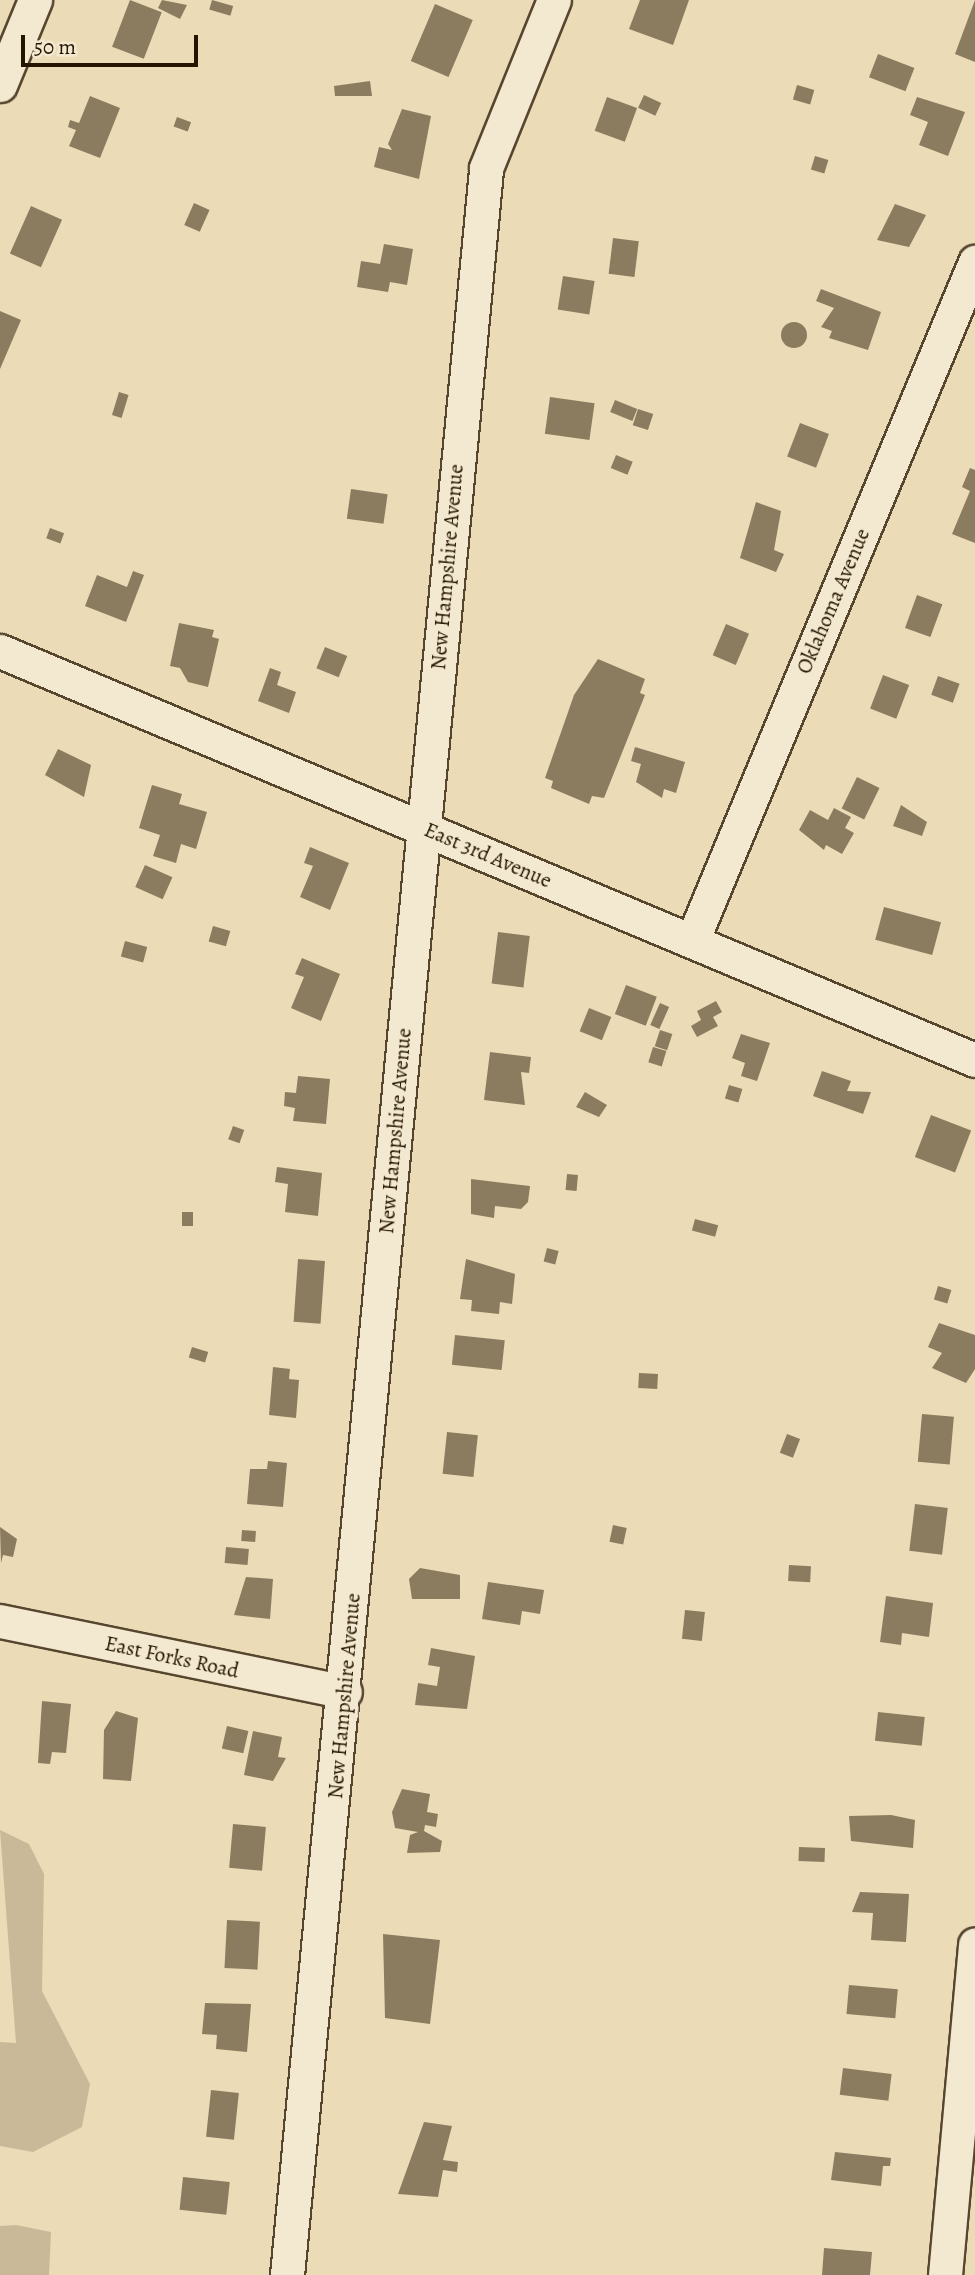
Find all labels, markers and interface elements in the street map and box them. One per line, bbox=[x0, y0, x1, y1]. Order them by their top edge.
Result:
scale bar bbox=[24, 21, 201, 65]
text: 50 m bbox=[34, 33, 76, 61]
street label: New Hampshire Avenue bbox=[425, 463, 469, 671]
street label: Oklahoma Avenue bbox=[791, 525, 875, 677]
street label: East 3rd Avenue bbox=[421, 817, 555, 893]
street label: New Hampshire Avenue bbox=[373, 1027, 417, 1235]
street label: New Hampshire Avenue bbox=[322, 1592, 366, 1800]
street label: East Forks Road bbox=[103, 1630, 241, 1684]

